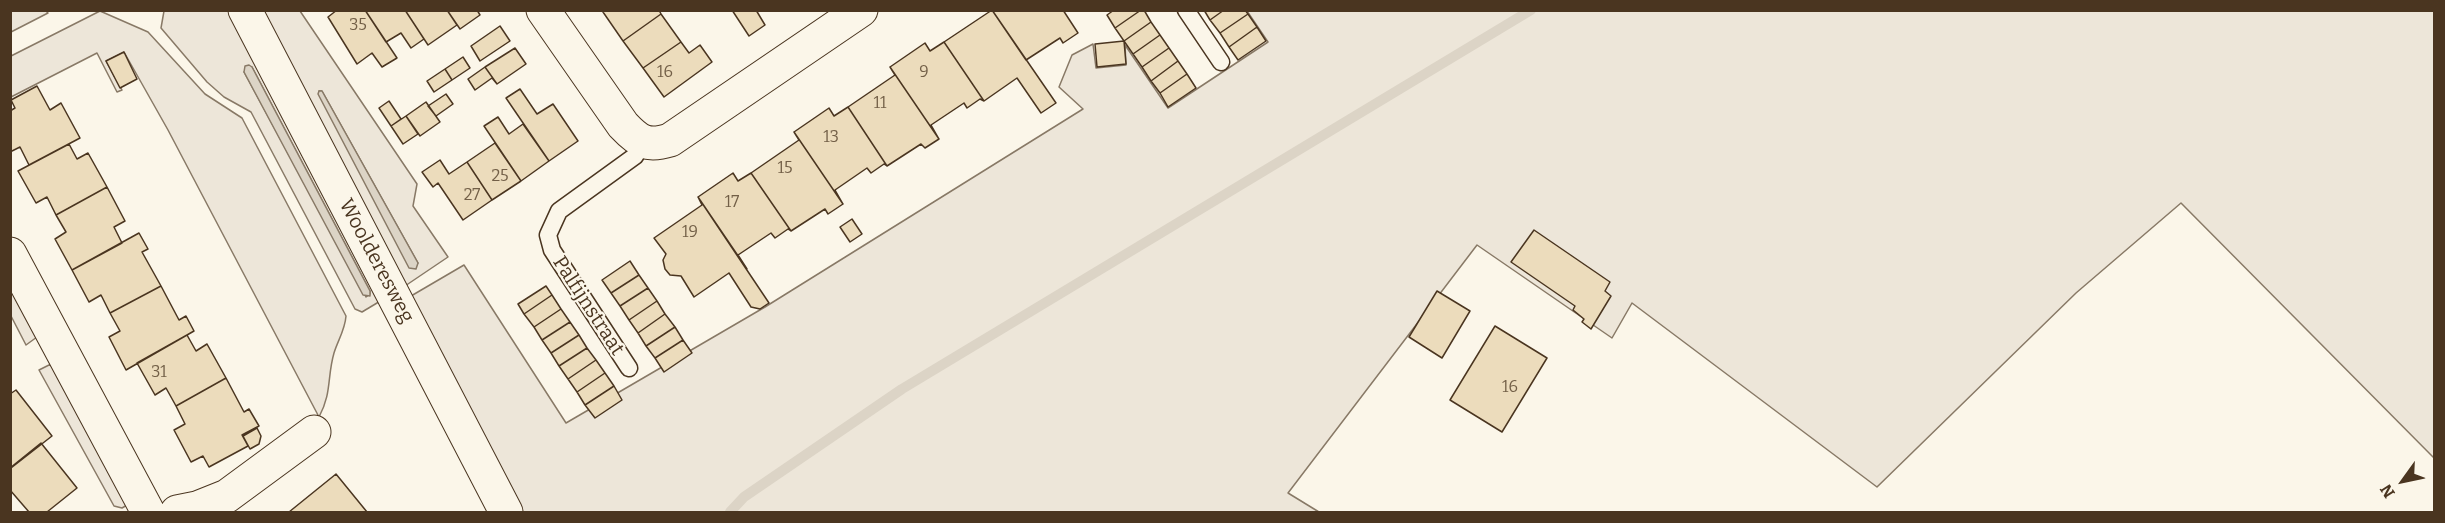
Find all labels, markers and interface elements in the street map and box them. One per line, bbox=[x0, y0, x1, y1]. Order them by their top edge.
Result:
house number: 35 bbox=[349, 16, 367, 36]
house number: 16 bbox=[657, 63, 673, 83]
house number: 9 bbox=[919, 63, 929, 83]
house number: 11 bbox=[874, 94, 886, 114]
house number: 13 bbox=[823, 128, 839, 148]
house number: 15 bbox=[777, 159, 793, 179]
house number: 25 bbox=[491, 167, 509, 187]
house number: 27 bbox=[464, 186, 480, 206]
house number: 17 bbox=[725, 193, 739, 213]
street label: Woolderesweg bbox=[333, 195, 419, 327]
house number: 19 bbox=[682, 223, 698, 243]
street label: Palfijnstraat bbox=[547, 252, 629, 360]
house number: 31 bbox=[151, 363, 167, 383]
house number: 16 bbox=[1502, 378, 1518, 398]
north arrow bbox=[2373, 451, 2433, 511]
text: N bbox=[2376, 481, 2399, 501]

